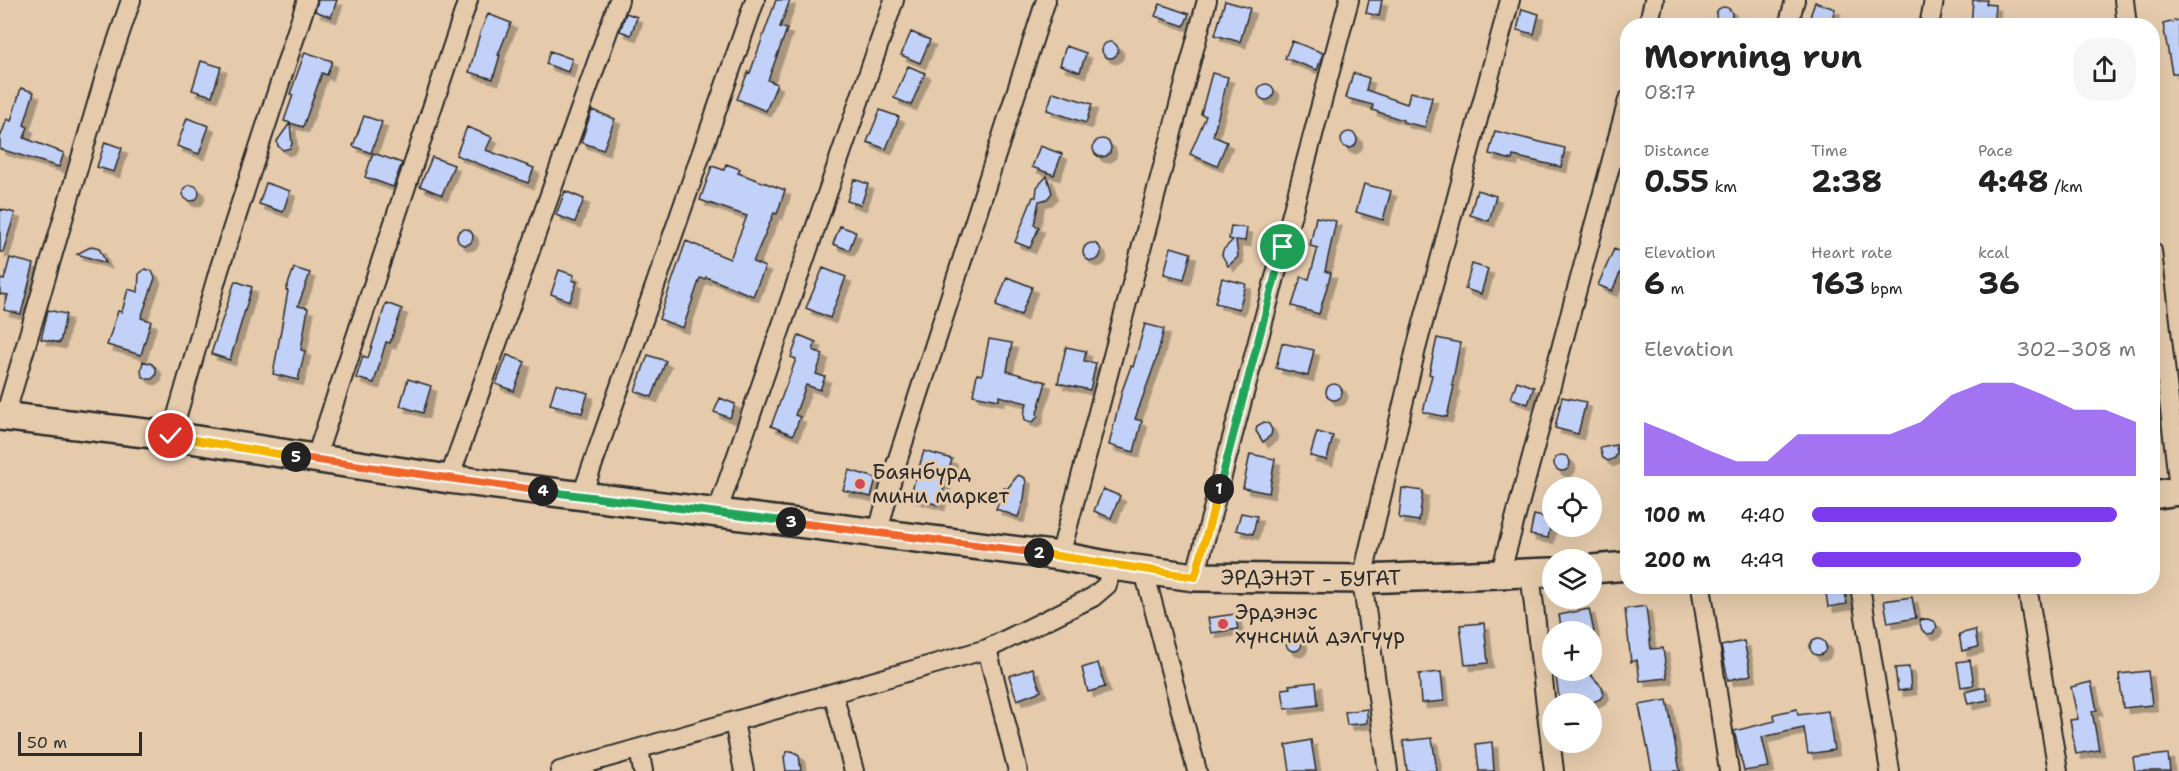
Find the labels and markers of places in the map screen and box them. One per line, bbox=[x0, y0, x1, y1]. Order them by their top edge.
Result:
pin bbox=[1257, 221, 1308, 272]
pin bbox=[145, 410, 196, 461]
pin: 5 bbox=[281, 442, 311, 472]
place label: Баянбүрд мини маркет bbox=[872, 458, 1010, 510]
pin: 1 bbox=[1204, 474, 1234, 504]
pin: 4 bbox=[528, 476, 558, 506]
marker: Баянбүрд мини маркет bbox=[853, 477, 867, 491]
pin: 3 bbox=[776, 507, 806, 537]
pin: 2 bbox=[1024, 538, 1054, 568]
place label: Эрдэнэс хүнсний дэлгүүр bbox=[1235, 598, 1405, 650]
marker: Эрдэнэс хүнсний дэлгүүр bbox=[1216, 617, 1230, 631]

